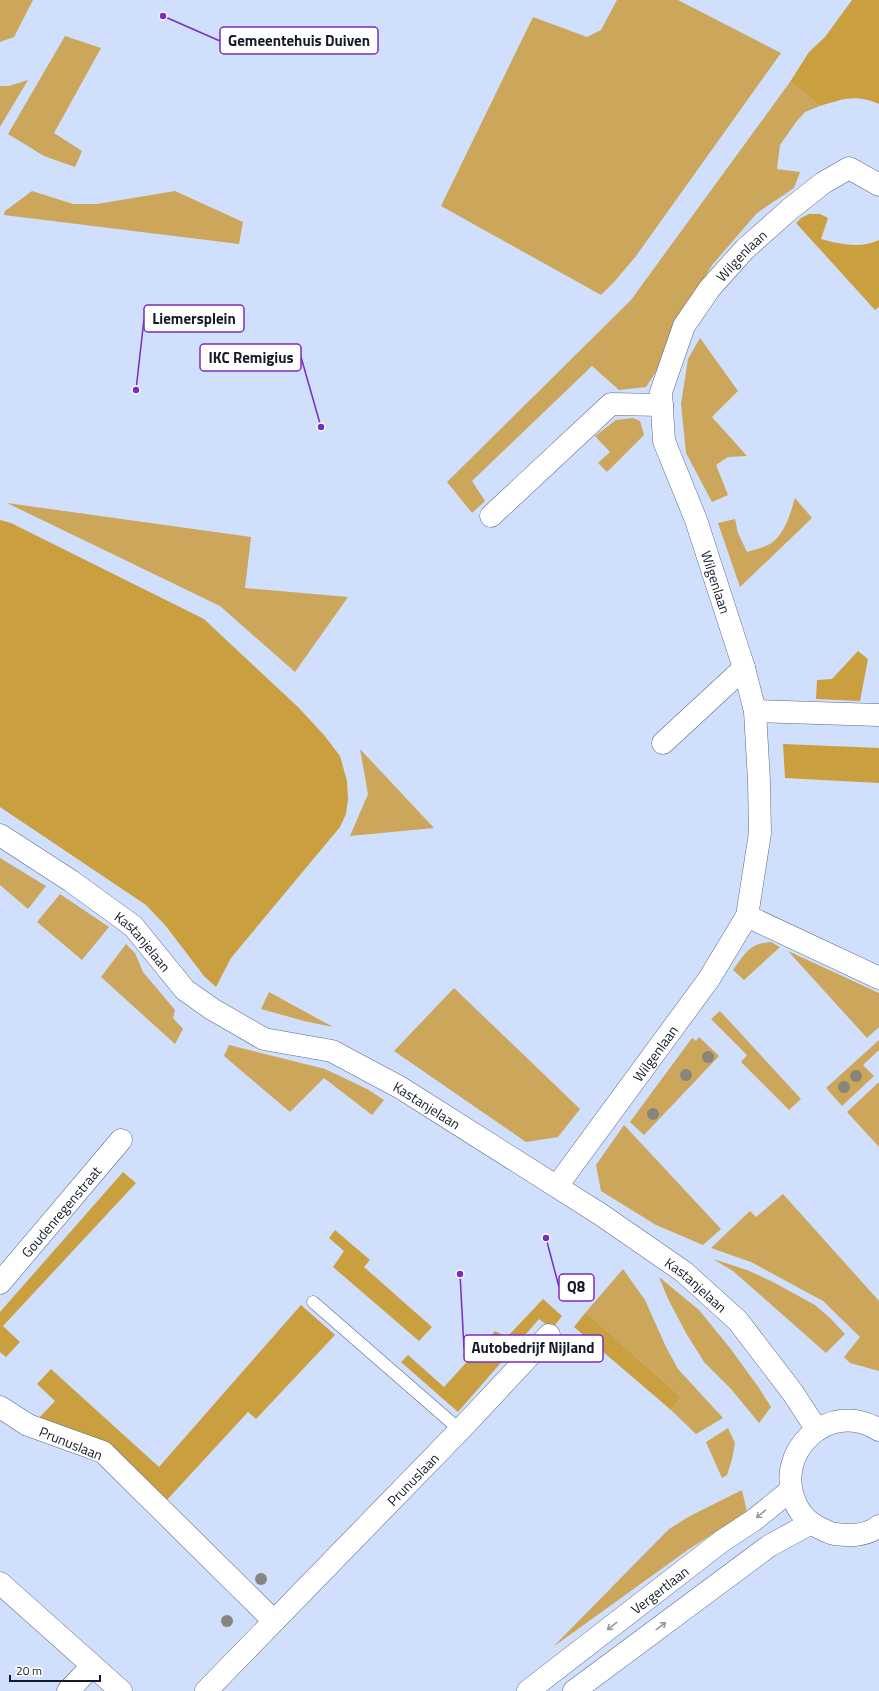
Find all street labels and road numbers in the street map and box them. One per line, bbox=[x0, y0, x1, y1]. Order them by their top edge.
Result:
street label: Wilgenlaan bbox=[711, 224, 771, 286]
street label: Wilgenlaan bbox=[696, 548, 736, 616]
street label: Kastanjelaan bbox=[111, 906, 176, 976]
street label: Wilgenlaan bbox=[627, 1020, 682, 1086]
street label: Kastanjelaan bbox=[390, 1075, 465, 1134]
street label: Goudenregenstraat bbox=[16, 1161, 106, 1262]
street label: Kastanjelaan bbox=[661, 1252, 732, 1317]
street label: Prunuslaan bbox=[36, 1421, 106, 1465]
street label: Prunuslaan bbox=[382, 1448, 443, 1510]
street label: Vergertlaan bbox=[626, 1560, 693, 1619]

